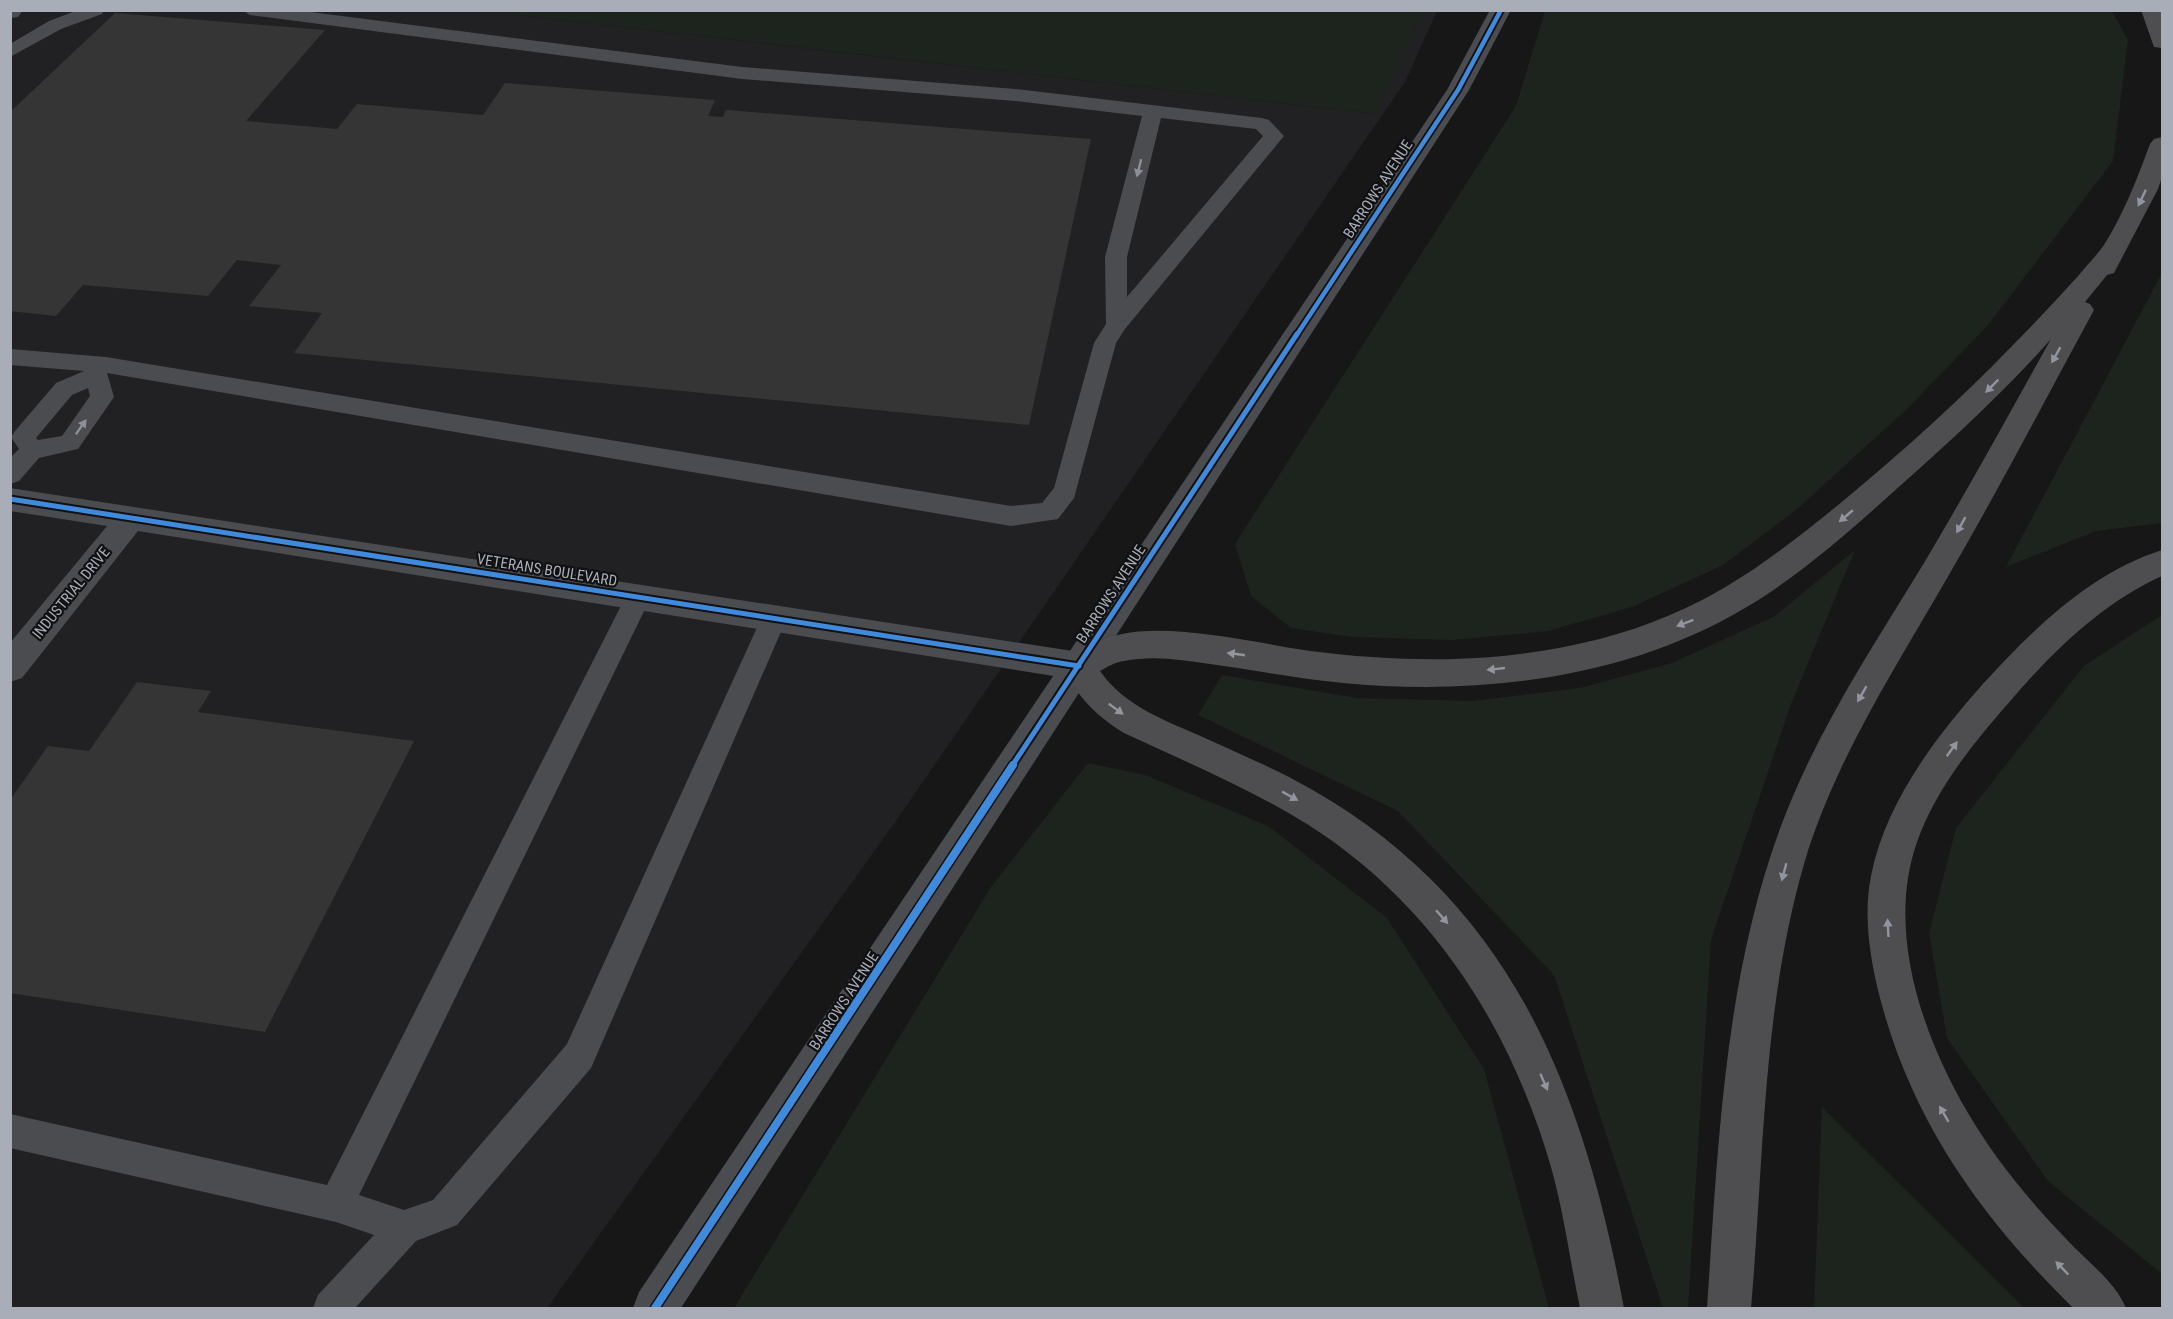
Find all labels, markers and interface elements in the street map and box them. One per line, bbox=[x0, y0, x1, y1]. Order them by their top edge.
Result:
street label: BARROWS AVENUE bbox=[1340, 137, 1416, 241]
one-way arrow bbox=[1133, 159, 1143, 177]
one-way arrow bbox=[2138, 189, 2147, 206]
one-way arrow bbox=[2051, 347, 2061, 364]
one-way arrow bbox=[1984, 379, 1999, 393]
one-way arrow bbox=[75, 420, 87, 436]
one-way arrow bbox=[1838, 509, 1854, 522]
one-way arrow bbox=[1956, 517, 1966, 534]
street label: BARROWS AVENUE bbox=[1073, 542, 1149, 646]
street label: INDUSTRIAL DRIVE bbox=[29, 543, 113, 643]
street label: VETERANS BOULEVARD bbox=[476, 550, 618, 590]
one-way arrow bbox=[1676, 619, 1694, 628]
one-way arrow bbox=[1227, 650, 1246, 659]
one-way arrow bbox=[1486, 664, 1505, 674]
one-way arrow bbox=[1857, 686, 1868, 702]
one-way arrow bbox=[1108, 703, 1123, 715]
one-way arrow bbox=[1946, 742, 1958, 758]
one-way arrow bbox=[1282, 791, 1299, 801]
one-way arrow bbox=[1779, 863, 1788, 881]
one-way arrow bbox=[1435, 909, 1448, 924]
one-way arrow bbox=[1883, 919, 1892, 938]
street label: BARROWS AVENUE bbox=[806, 949, 882, 1053]
one-way arrow bbox=[1539, 1073, 1548, 1090]
one-way arrow bbox=[1939, 1105, 1949, 1122]
one-way arrow bbox=[2056, 1261, 2070, 1275]

